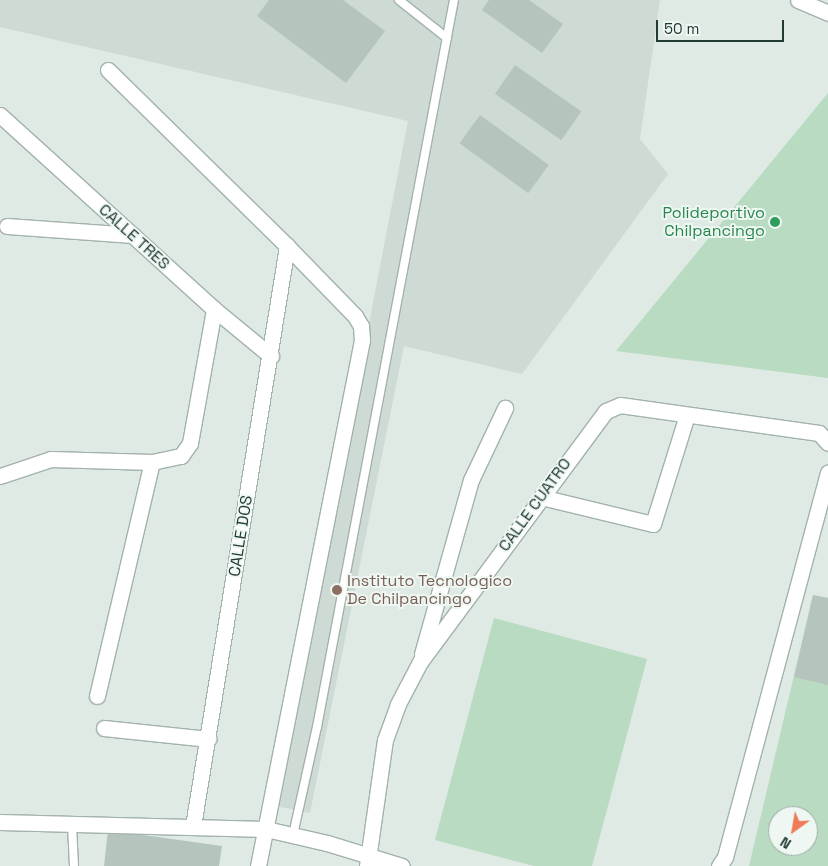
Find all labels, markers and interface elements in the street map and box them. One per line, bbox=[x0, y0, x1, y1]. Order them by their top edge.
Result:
scale bar bbox=[658, 10, 786, 42]
text: 50 m bbox=[664, 19, 699, 38]
street label: CALLE TRES bbox=[94, 200, 174, 274]
place label: Polideportivo Chilpancingo bbox=[662, 203, 765, 241]
marker: Polideportivo Chilpancingo bbox=[769, 216, 781, 228]
street label: CALLE CUATRO bbox=[495, 455, 575, 555]
street label: CALLE DOS bbox=[225, 494, 257, 578]
place label: Instituto Tecnologico De Chilpancingo bbox=[347, 571, 512, 609]
marker: Instituto Tecnologico De Chilpancingo bbox=[331, 584, 343, 596]
north arrow bbox=[768, 806, 818, 856]
text: N bbox=[777, 833, 794, 853]

